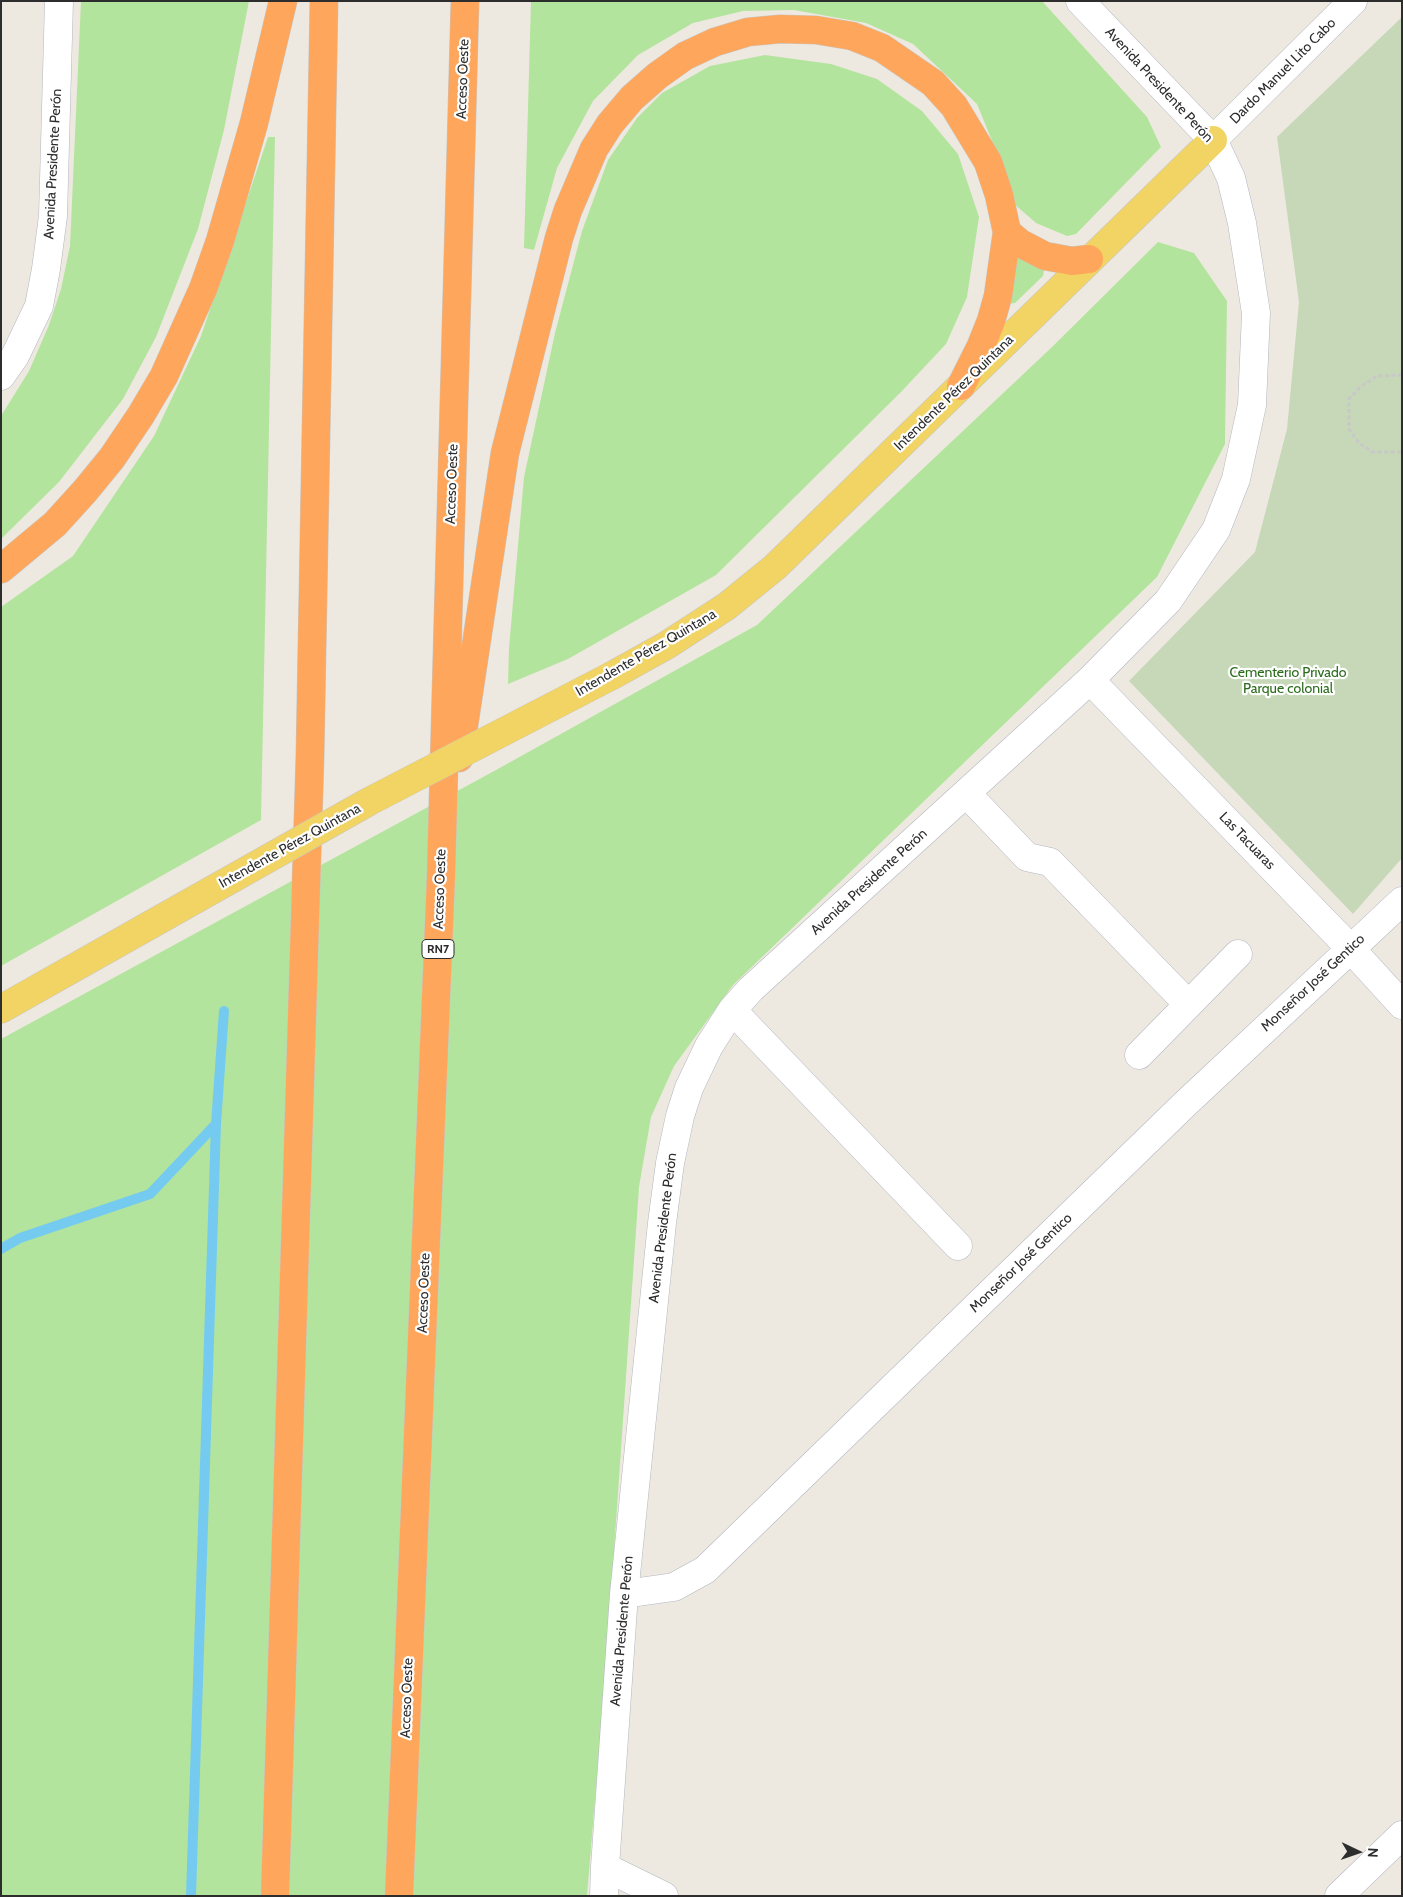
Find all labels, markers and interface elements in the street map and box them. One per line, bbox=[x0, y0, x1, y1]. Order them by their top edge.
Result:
street label: Dardo Manuel Lito Cabo bbox=[1227, 15, 1339, 127]
street label: Avenida Presidente Perón bbox=[1101, 24, 1217, 146]
street label: Acceso Oeste bbox=[453, 39, 473, 119]
street label: Avenida Presidente Perón bbox=[41, 88, 65, 240]
street label: Intendente Pérez Quintana bbox=[891, 332, 1017, 454]
street label: Acceso Oeste bbox=[442, 444, 462, 524]
street label: Intendente Pérez Quintana bbox=[573, 606, 719, 700]
park label: Cementerio Privado Parque colonial bbox=[1229, 665, 1347, 698]
street label: Intendente Pérez Quintana bbox=[216, 800, 364, 892]
street label: Las Tacuaras bbox=[1216, 809, 1278, 873]
street label: Avenida Presidente Perón bbox=[807, 825, 931, 939]
street label: Acceso Oeste bbox=[430, 849, 450, 929]
street label: Monseñor José Gentico bbox=[1258, 931, 1368, 1035]
road number: RN7 bbox=[422, 940, 454, 959]
street label: Avenida Presidente Perón bbox=[645, 1152, 681, 1304]
street label: Monseñor José Gentico bbox=[966, 1210, 1076, 1316]
street label: Acceso Oeste bbox=[414, 1253, 434, 1333]
street label: Avenida Presidente Perón bbox=[607, 1555, 637, 1707]
street label: Acceso Oeste bbox=[397, 1658, 417, 1738]
north arrow bbox=[1333, 1827, 1383, 1877]
text: N bbox=[1364, 1847, 1382, 1858]

